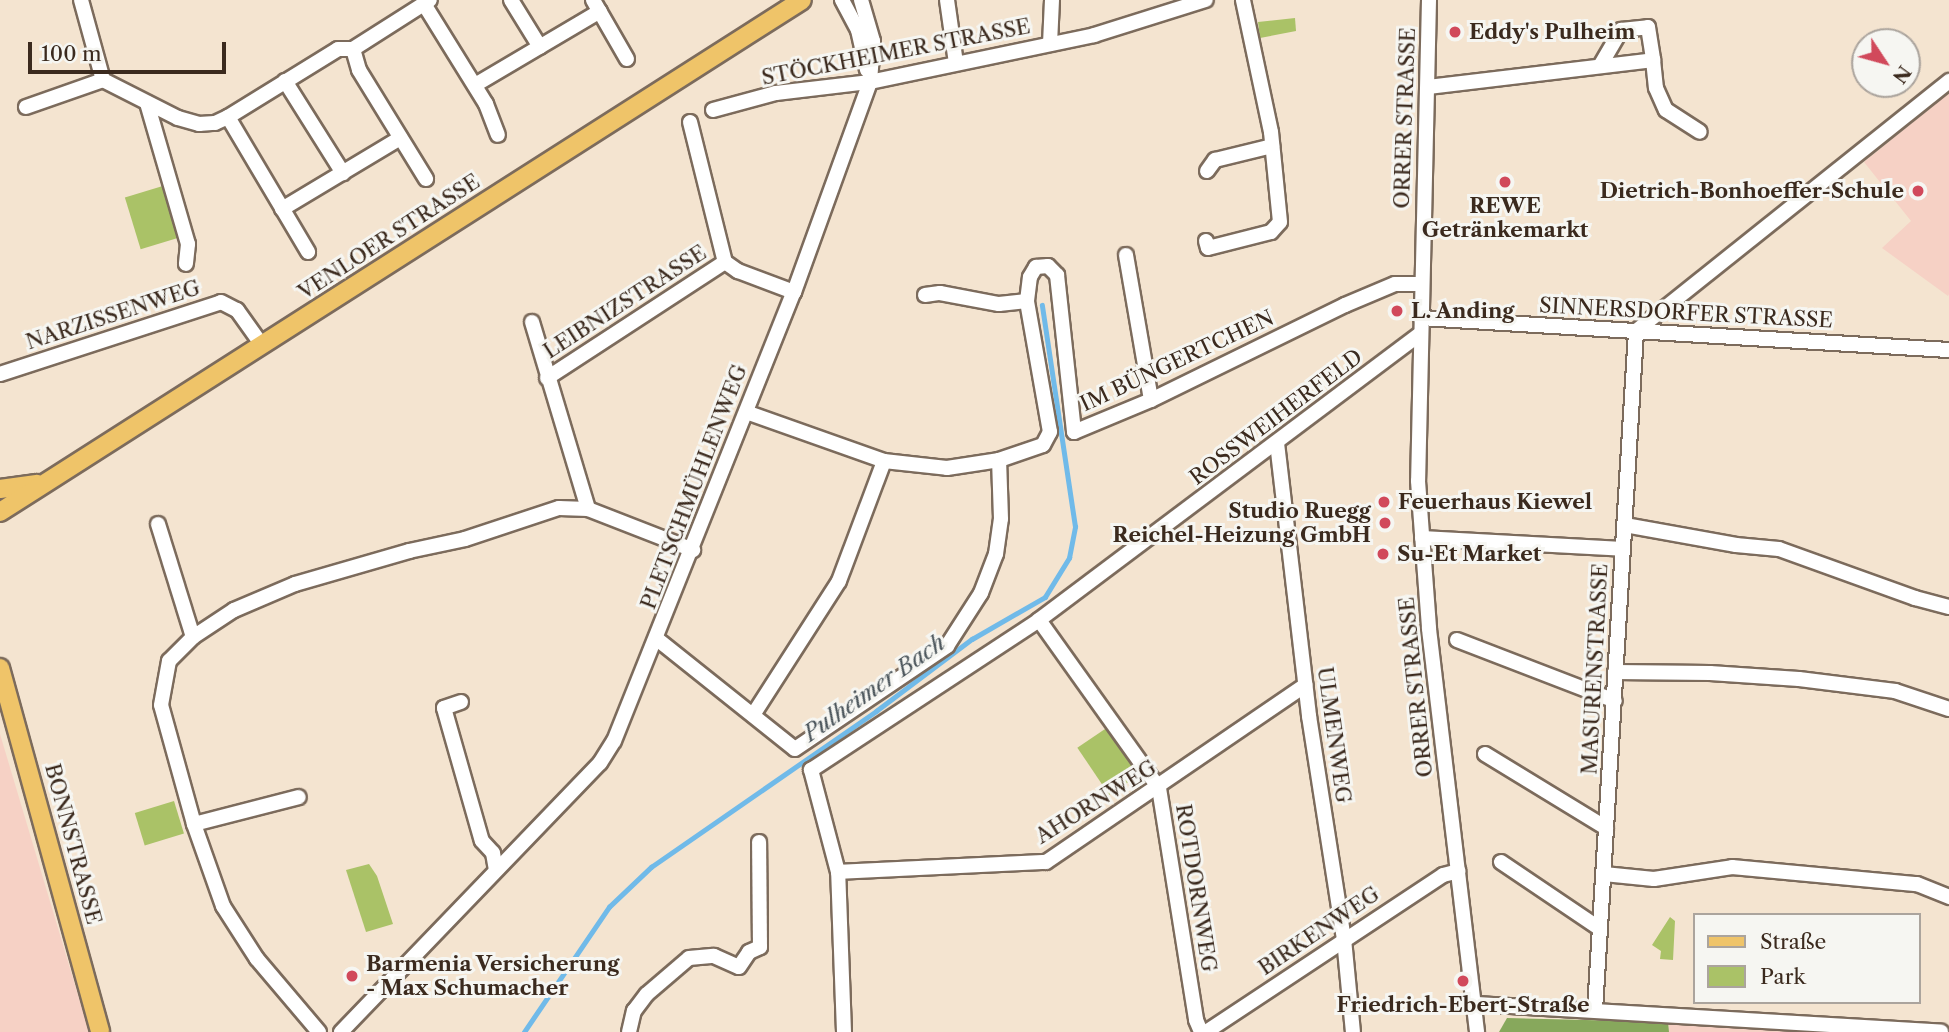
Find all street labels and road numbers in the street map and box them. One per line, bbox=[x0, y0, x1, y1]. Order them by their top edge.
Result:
street label: STÖCKHEIMER STRASSE bbox=[759, 13, 1033, 91]
street label: ORRER STRASSE bbox=[1389, 27, 1421, 209]
street label: VENLOER STRASSE bbox=[293, 169, 485, 305]
street label: LEIBNIZSTRASSE bbox=[539, 240, 711, 364]
street label: NARZISSENWEG bbox=[23, 275, 203, 355]
street label: SINNERSDORFER STRASSE bbox=[1538, 293, 1834, 333]
street label: IM BÜNGERTCHEN bbox=[1076, 305, 1278, 417]
street label: ROSSWEIHERFELD bbox=[1185, 344, 1367, 490]
street label: PLETSCHMÜHLENWEG bbox=[636, 361, 752, 613]
street label: MASURENSTRASSE bbox=[1577, 563, 1613, 775]
street label: ORRER STRASSE bbox=[1394, 595, 1438, 779]
street label: ULMENWEG bbox=[1312, 665, 1356, 805]
street label: AHORNWEG bbox=[1031, 755, 1161, 849]
street label: BONNSTRASSE bbox=[39, 761, 107, 927]
street label: ROTDORNWEG bbox=[1170, 802, 1222, 974]
street label: BIRKENWEG bbox=[1254, 881, 1384, 981]

